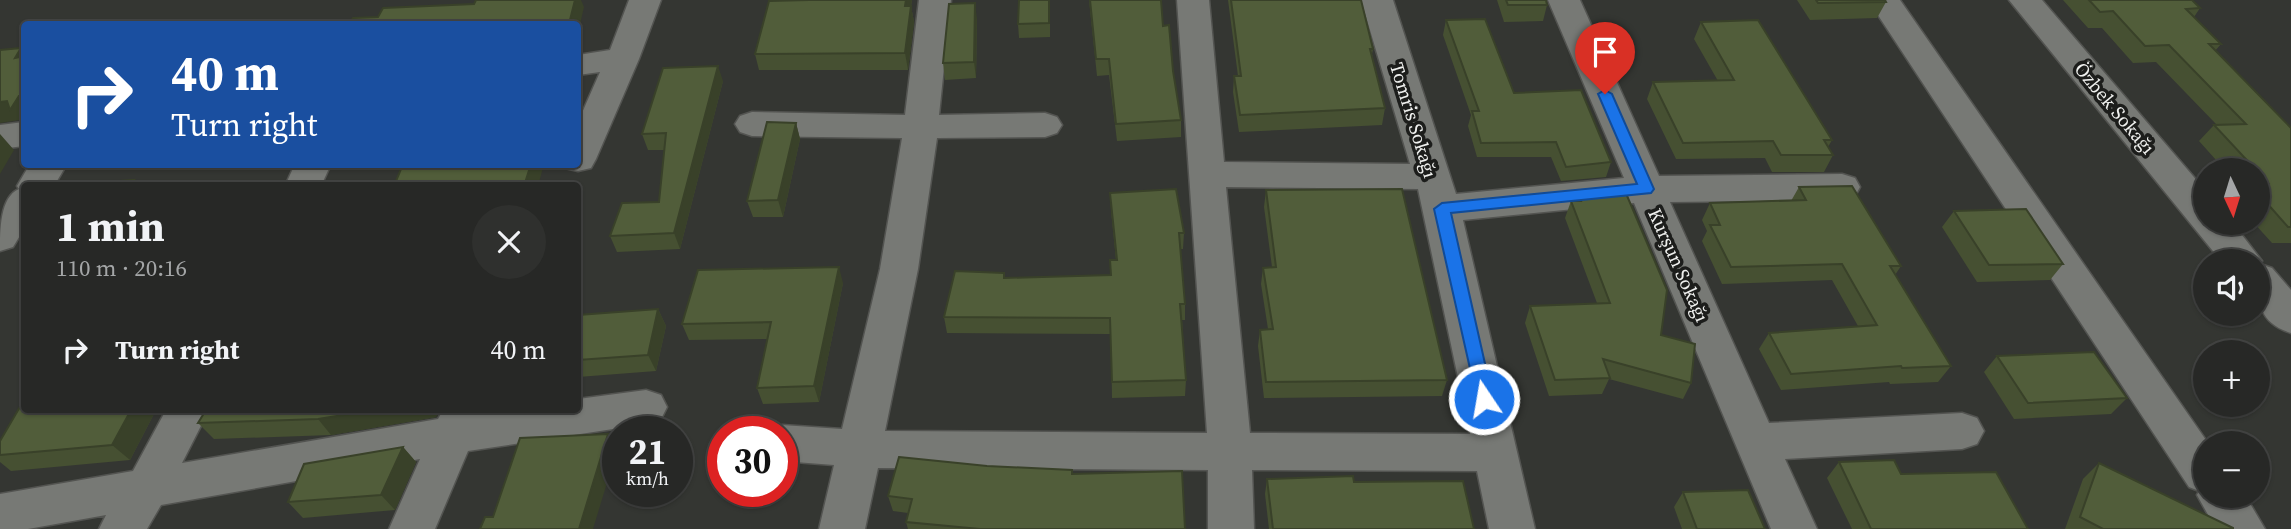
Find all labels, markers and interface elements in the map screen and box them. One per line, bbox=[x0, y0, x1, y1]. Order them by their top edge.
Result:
pin bbox=[1575, 22, 1635, 94]
icon: arrive bbox=[1586, 33, 1624, 71]
text: 40 m bbox=[171, 39, 279, 106]
icon: right bbox=[56, 49, 147, 140]
street label: Özbek Sokağı bbox=[2069, 56, 2161, 160]
street label: Tomris Sokağı bbox=[1384, 59, 1444, 181]
text: Turn right bbox=[171, 103, 317, 147]
north arrow bbox=[2193, 158, 2270, 234]
map controls bbox=[2193, 158, 2270, 508]
text: 1 min bbox=[56, 197, 165, 255]
street label: Kurşun Sokağı bbox=[1642, 204, 1716, 326]
button: close bbox=[472, 205, 546, 279]
button: sound bbox=[2193, 249, 2270, 326]
text: 110 m · 20:16 bbox=[56, 252, 187, 284]
icon: right bbox=[56, 331, 94, 369]
text: Turn right bbox=[115, 332, 239, 368]
text: 40 m bbox=[491, 332, 546, 368]
button: + bbox=[2193, 340, 2270, 417]
position arrow bbox=[1447, 362, 1521, 436]
speed limit sign: 30 bbox=[707, 416, 798, 507]
text: 21 bbox=[629, 428, 666, 476]
button: − bbox=[2193, 431, 2270, 508]
text: km/h bbox=[626, 466, 669, 491]

